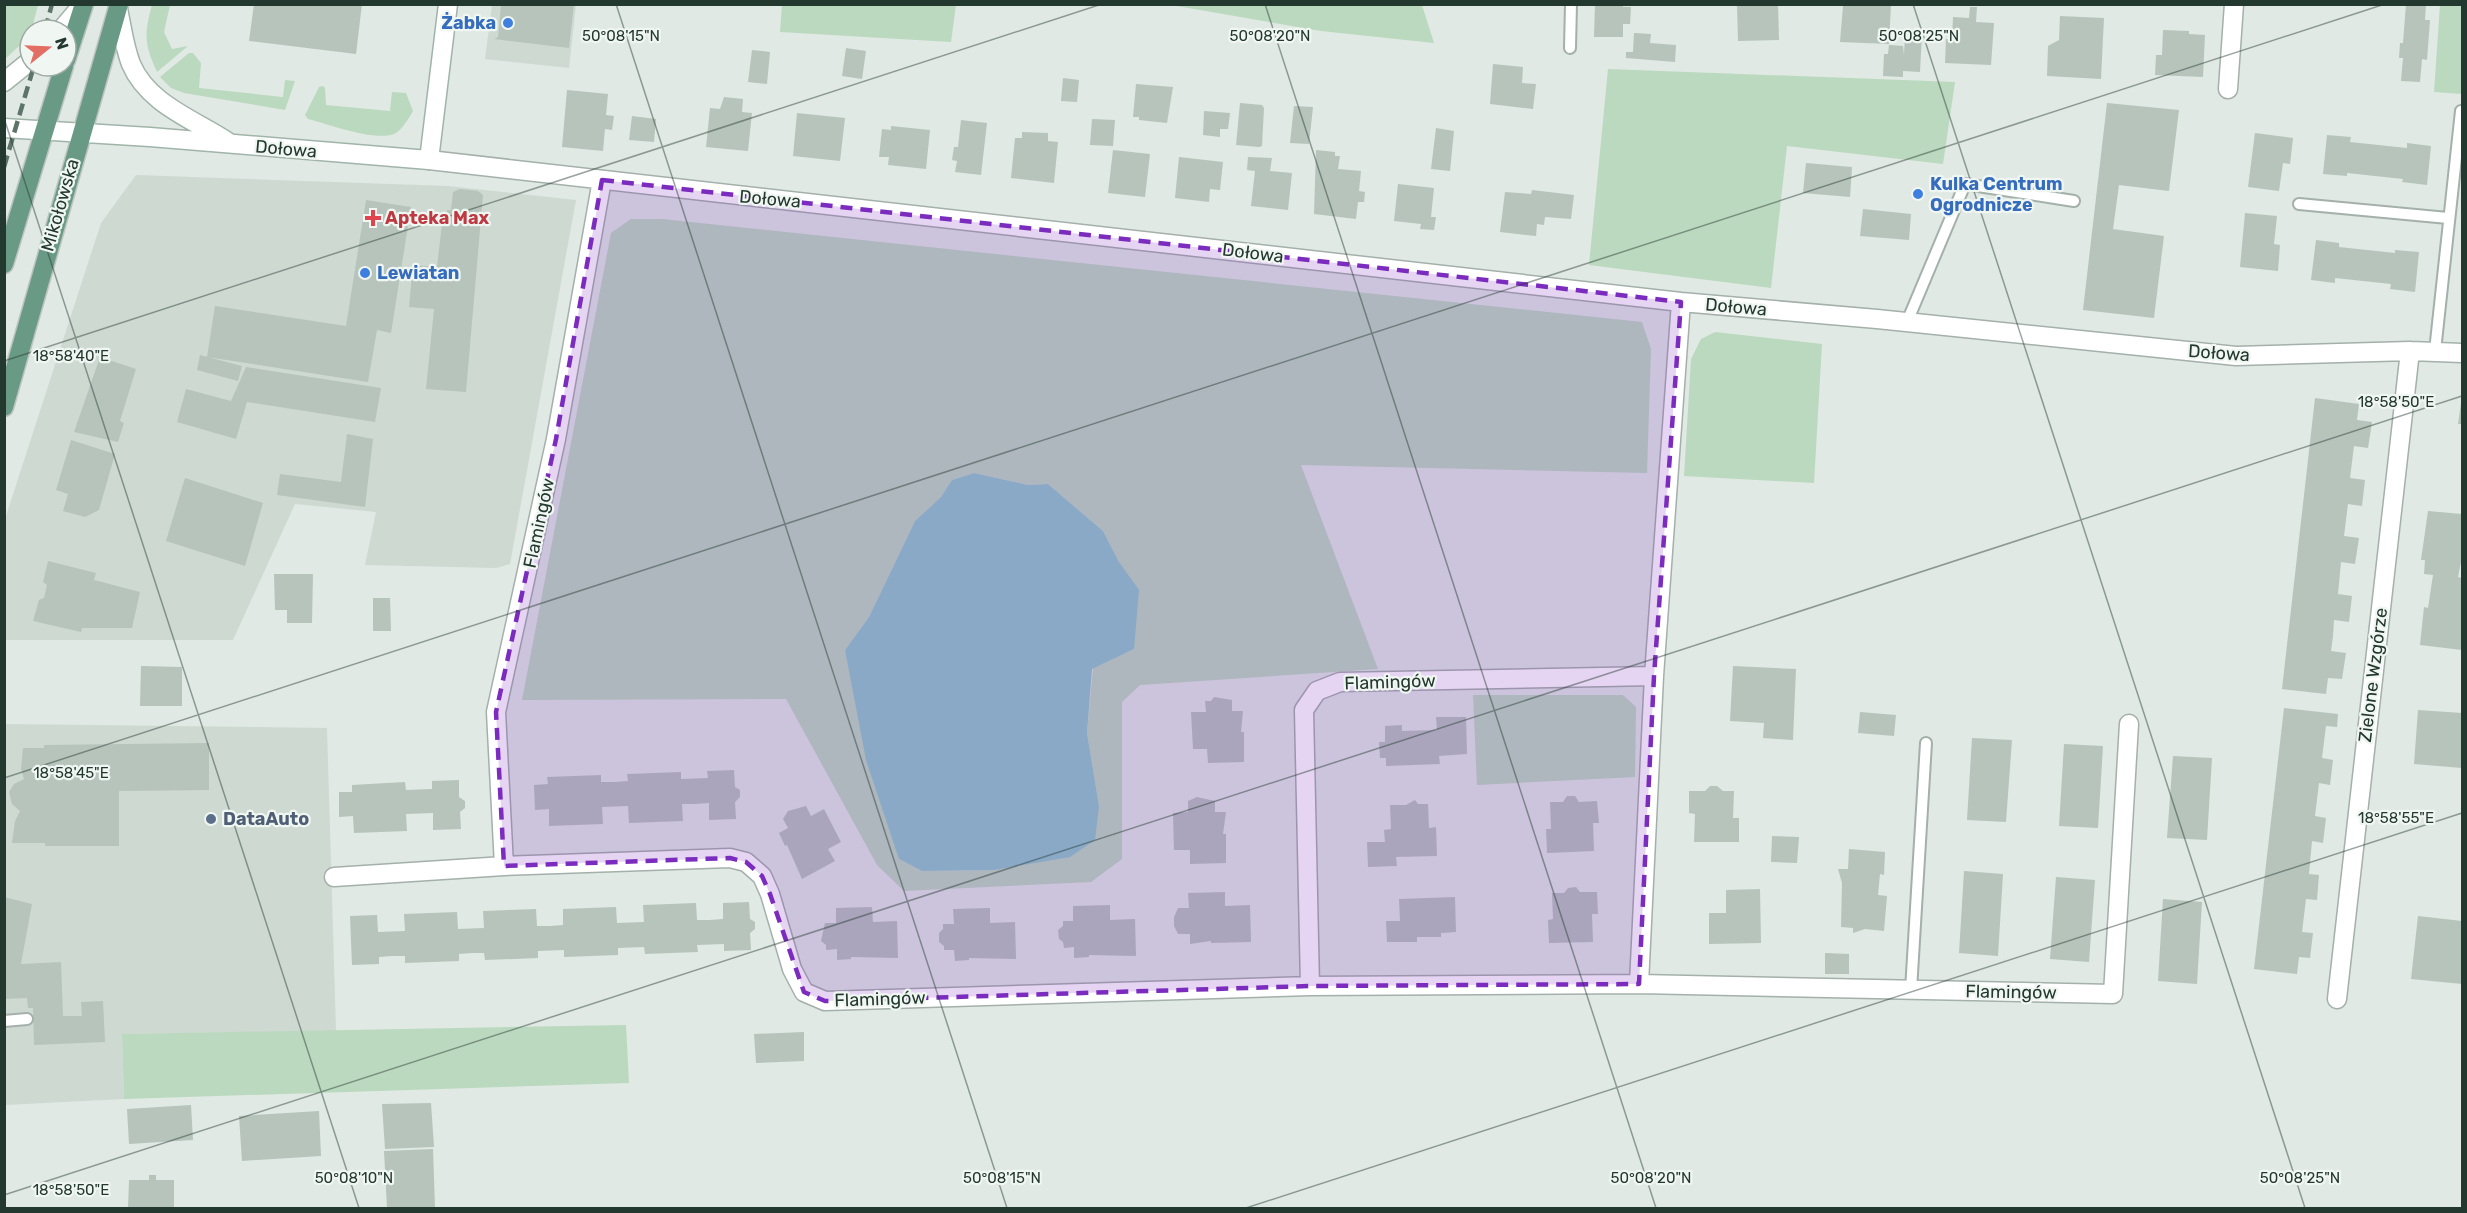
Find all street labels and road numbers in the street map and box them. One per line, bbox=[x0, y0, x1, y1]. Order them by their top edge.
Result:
street label: Dołowa bbox=[254, 135, 318, 163]
street label: Mikołowska bbox=[36, 156, 84, 254]
street label: Dołowa bbox=[738, 185, 802, 213]
street label: Dołowa bbox=[1221, 238, 1285, 268]
street label: Dołowa bbox=[1704, 293, 1768, 321]
street label: Dołowa bbox=[2187, 340, 2251, 366]
street label: Flamingów bbox=[519, 476, 559, 570]
street label: Zielone Wzgórze bbox=[2354, 606, 2392, 744]
street label: Flamingów bbox=[1344, 669, 1436, 695]
street label: Flamingów bbox=[1965, 980, 2057, 1004]
street label: Flamingów bbox=[834, 986, 926, 1012]

